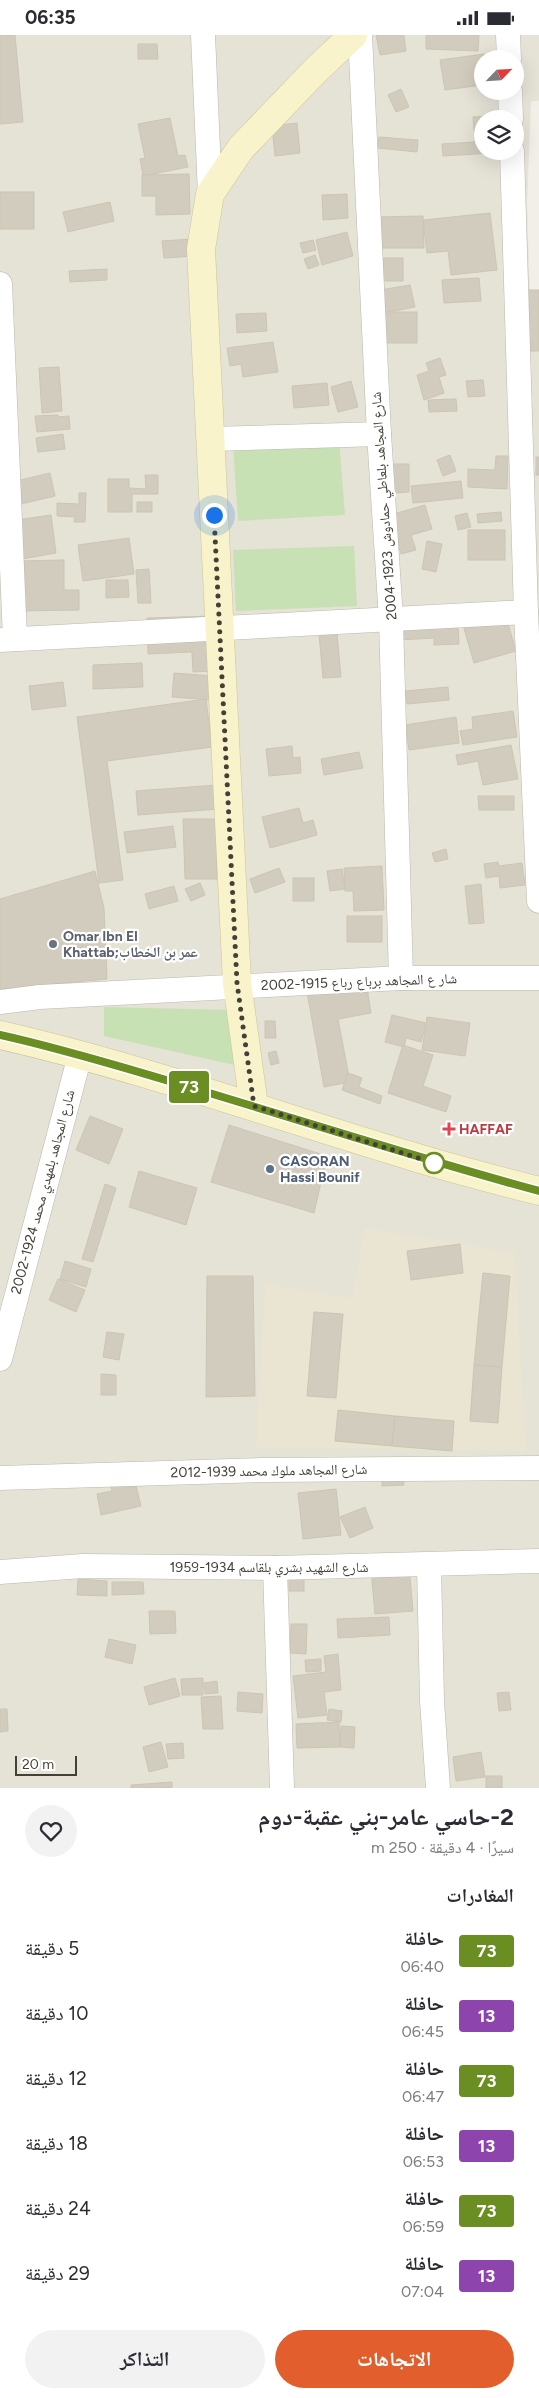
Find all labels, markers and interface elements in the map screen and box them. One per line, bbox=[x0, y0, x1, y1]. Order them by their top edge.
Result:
text: 06:35 bbox=[25, 6, 76, 29]
north arrow bbox=[474, 50, 524, 100]
map controls bbox=[474, 50, 524, 160]
button: layers bbox=[474, 110, 524, 160]
street label: شارع المجاهد بلعاطي حمادوش 1923-2004 bbox=[368, 391, 403, 621]
your location bbox=[202, 503, 227, 528]
place label: Omar Ibn El Khattab;عمر بن الخطاب bbox=[63, 928, 198, 961]
marker: Omar Ibn El Khattab;عمر بن الخطاب bbox=[47, 938, 59, 950]
street label: شار ع المجاهد برباع رباع 1915-2002 bbox=[261, 970, 457, 995]
line badge: 73 bbox=[166, 1071, 212, 1103]
text: 73 bbox=[179, 1076, 199, 1098]
street label: شارع المجاهد بلمهدي محمد 1924-2002 bbox=[8, 1088, 81, 1297]
place label: HAFFAF bbox=[459, 1121, 513, 1138]
marker: HAFFAF bbox=[443, 1123, 455, 1135]
unlabelled marker bbox=[423, 1152, 445, 1174]
place label: CASORAN Hassi Bounif bbox=[280, 1153, 360, 1186]
marker: CASORAN Hassi Bounif bbox=[264, 1163, 276, 1175]
street label: شارع المجاهد ملوك محمد 1939-2012 bbox=[170, 1461, 368, 1482]
street label: شارع الشهيد بشري بلقاسم 1934-1959 bbox=[170, 1559, 368, 1578]
scale bar bbox=[15, 1753, 78, 1776]
text: 20 m bbox=[22, 1756, 54, 1773]
text: 2-حاسي عامر-بني عقبة-دوم bbox=[258, 1802, 514, 1831]
button: heart bbox=[25, 1805, 77, 1857]
text: سيرًا · 4 دقيقة · 250 m bbox=[371, 1838, 514, 1857]
text: المغادرات bbox=[447, 1884, 514, 1907]
text: حافلة bbox=[405, 1927, 444, 1950]
text: 5 دقيقة bbox=[25, 1937, 79, 1960]
text: 73 bbox=[476, 1940, 497, 1962]
text: 06:40 bbox=[400, 1957, 444, 1976]
text: حافلة bbox=[405, 1992, 444, 2015]
text: 10 دقيقة bbox=[25, 2002, 88, 2025]
text: 13 bbox=[478, 2005, 495, 2027]
text: 06:45 bbox=[402, 2022, 444, 2041]
text: حافلة bbox=[405, 2057, 444, 2080]
text: 12 دقيقة bbox=[25, 2067, 87, 2090]
text: 73 bbox=[476, 2070, 497, 2092]
text: 06:47 bbox=[402, 2087, 444, 2106]
text: حافلة bbox=[405, 2122, 444, 2145]
text: 18 دقيقة bbox=[25, 2132, 88, 2155]
text: 13 bbox=[478, 2135, 495, 2157]
text: 06:53 bbox=[403, 2152, 444, 2171]
text: حافلة bbox=[405, 2187, 444, 2210]
text: 24 دقيقة bbox=[25, 2197, 91, 2220]
text: 73 bbox=[476, 2200, 497, 2222]
text: 06:59 bbox=[402, 2217, 444, 2236]
text: حافلة bbox=[405, 2252, 444, 2275]
text: 29 دقيقة bbox=[25, 2262, 90, 2285]
text: 13 bbox=[478, 2265, 495, 2287]
text: 07:04 bbox=[401, 2282, 444, 2301]
button: التذاكر bbox=[25, 2330, 265, 2388]
button: الاتجاهات bbox=[275, 2330, 514, 2388]

